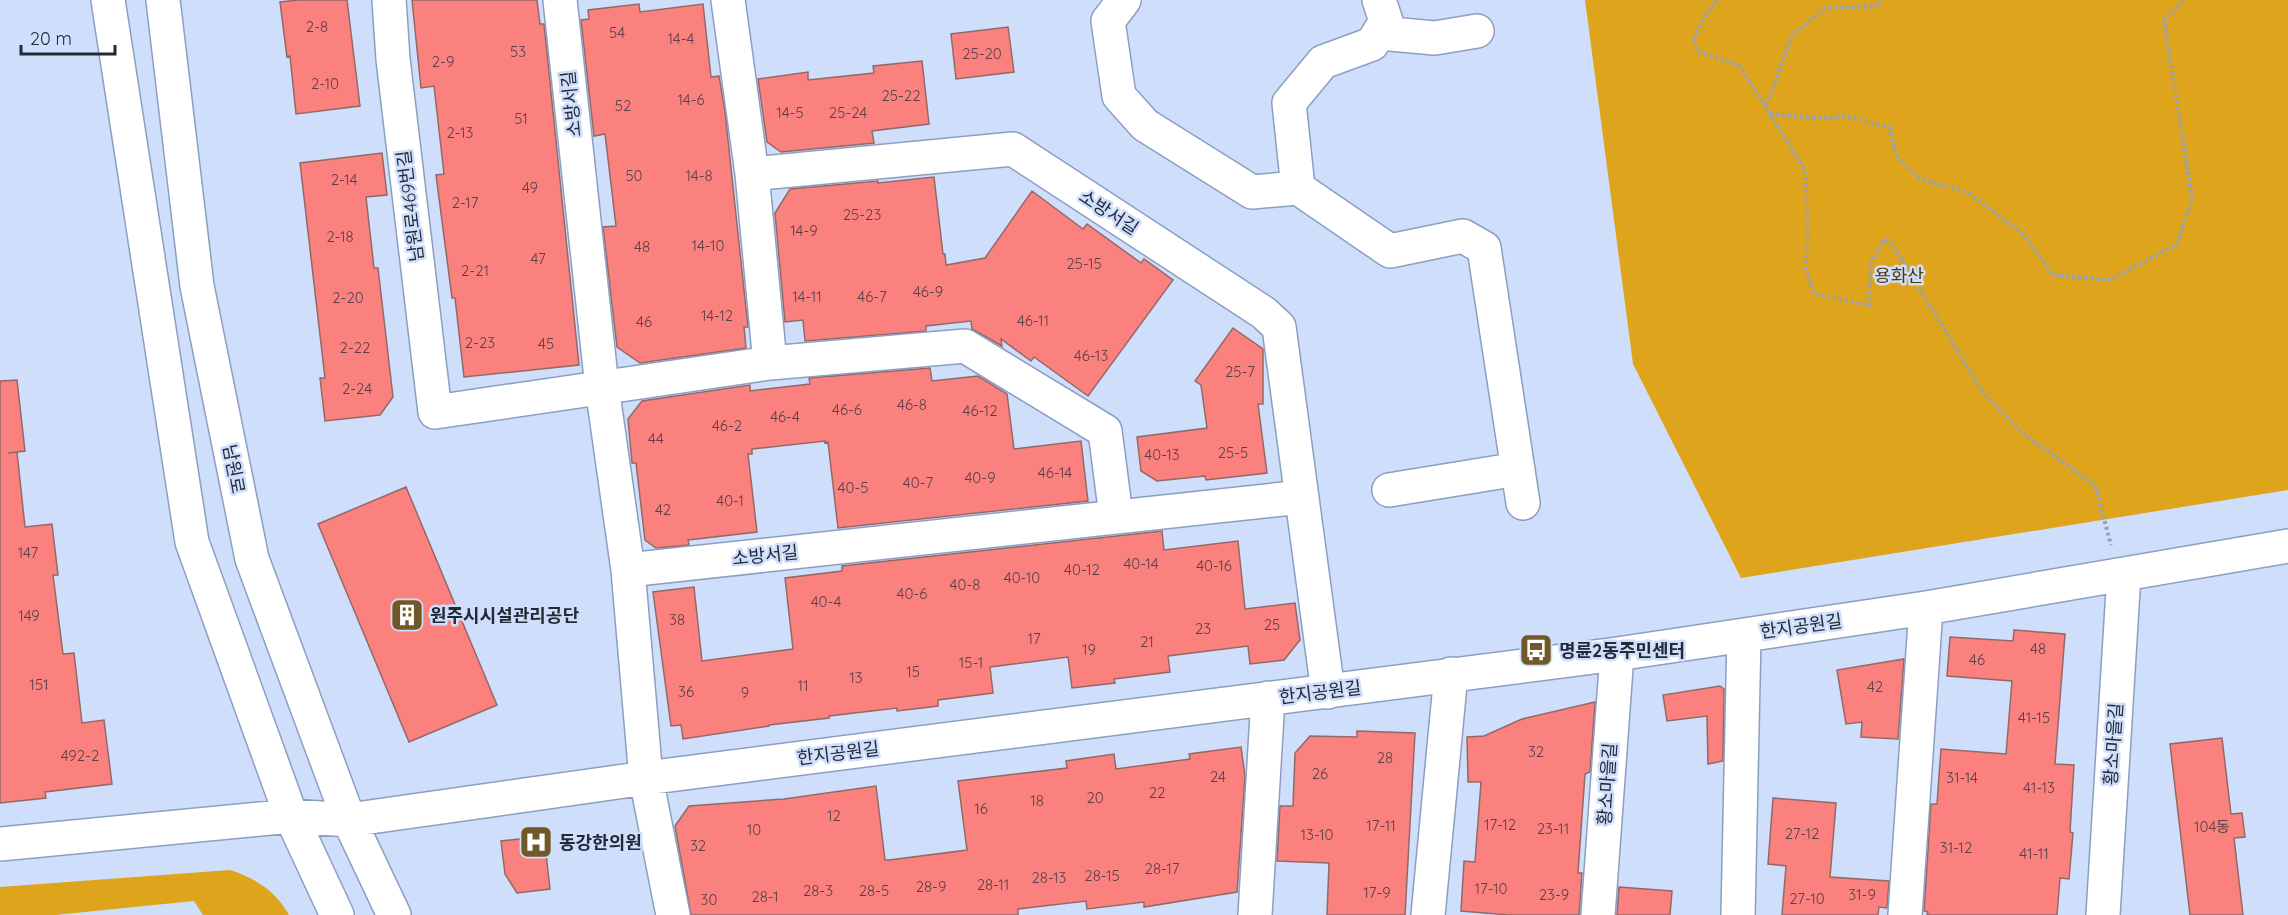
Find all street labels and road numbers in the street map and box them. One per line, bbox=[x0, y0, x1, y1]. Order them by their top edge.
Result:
street label: 소방서길 bbox=[556, 70, 586, 138]
street label: 남원로469번길 bbox=[392, 149, 428, 263]
street label: 소방서길 bbox=[1075, 184, 1143, 240]
street label: 남원로 bbox=[218, 442, 250, 496]
street label: 소방서길 bbox=[731, 540, 799, 570]
street label: 한지공원길 bbox=[1758, 609, 1844, 643]
street label: 한지공원길 bbox=[1278, 676, 1362, 708]
street label: 황소마을길 bbox=[2099, 702, 2127, 786]
street label: 한지공원길 bbox=[796, 737, 880, 769]
street label: 황소마을길 bbox=[1593, 742, 1621, 826]

